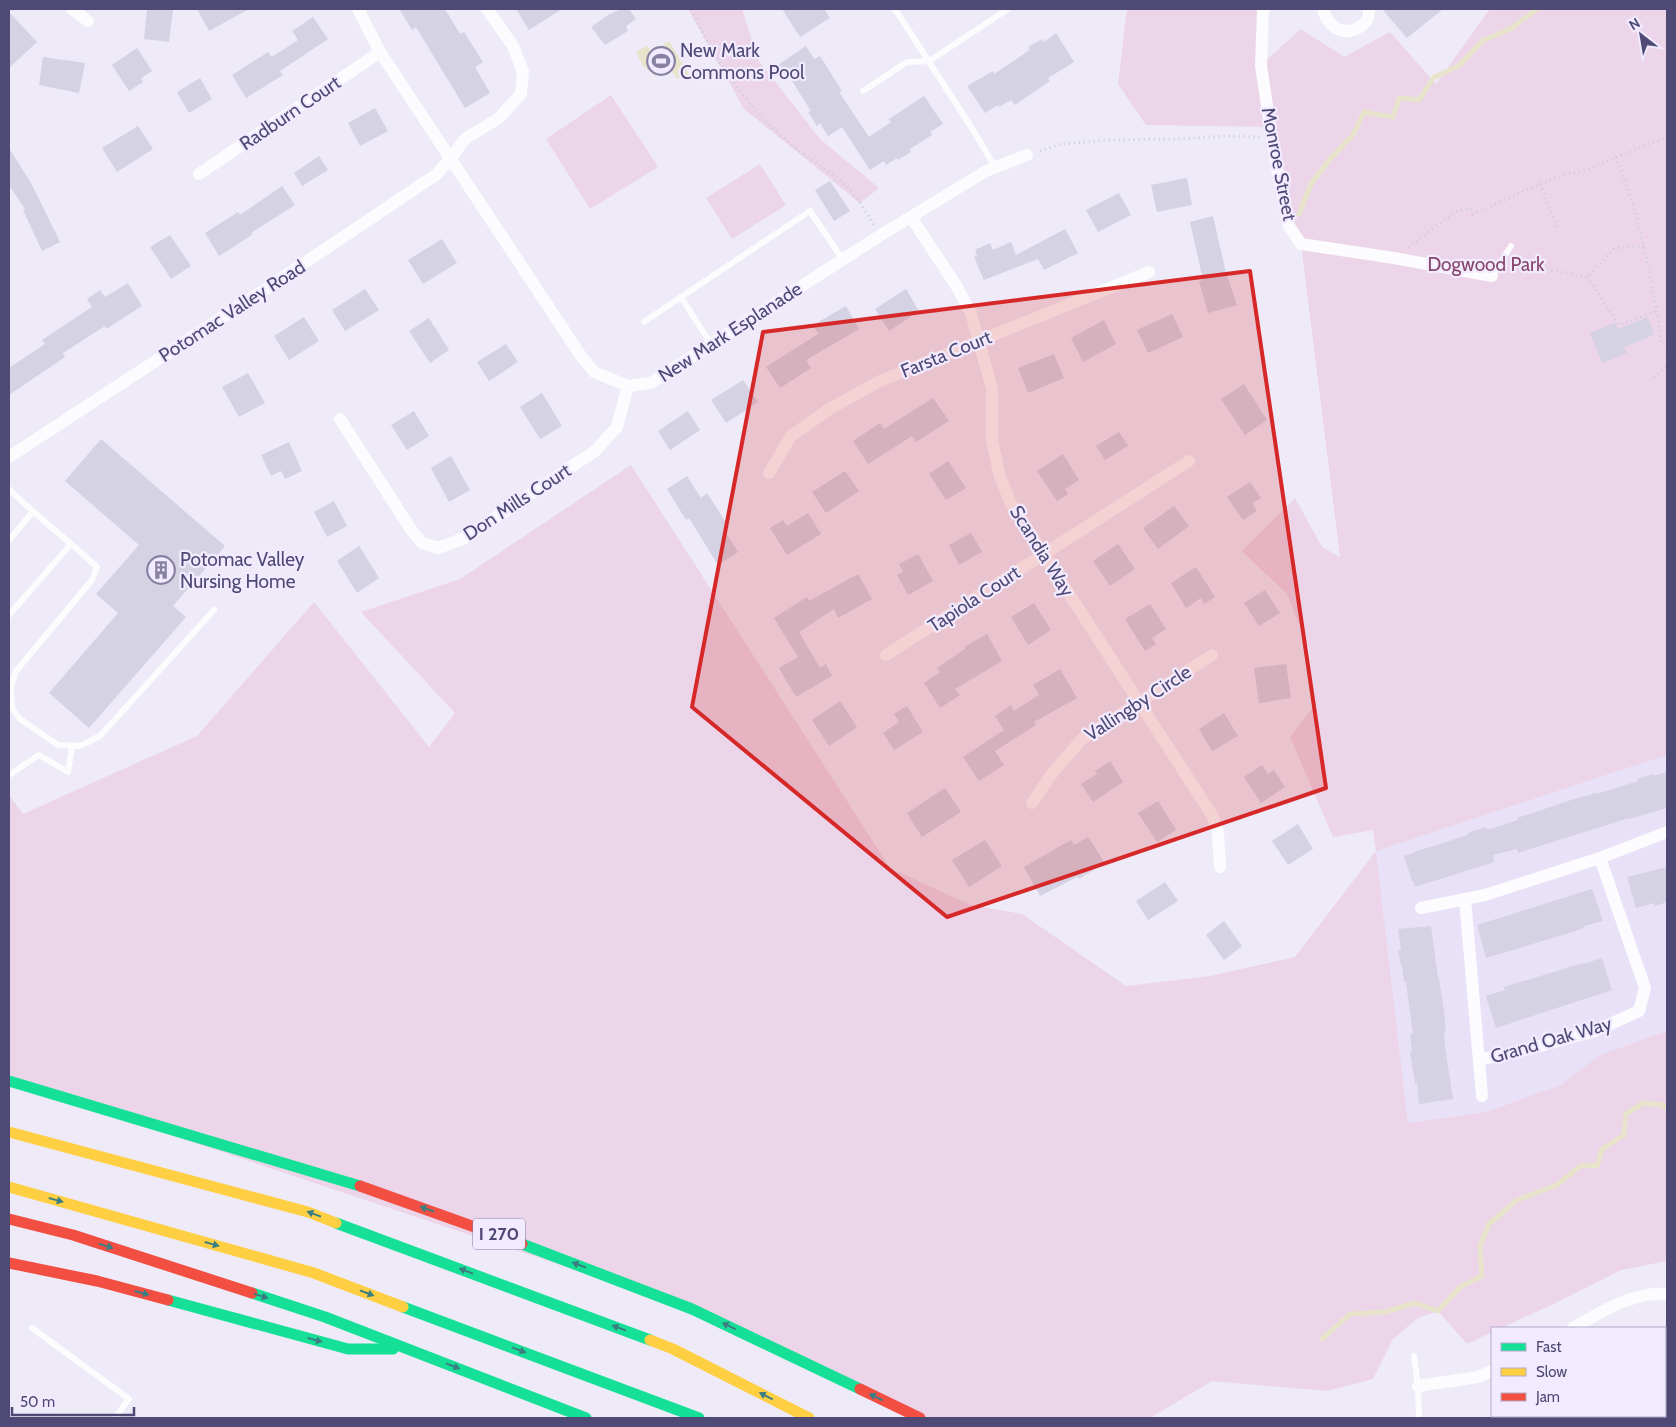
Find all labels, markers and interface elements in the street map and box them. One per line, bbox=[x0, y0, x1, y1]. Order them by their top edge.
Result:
north arrow bbox=[1616, 10, 1666, 60]
text: N bbox=[1625, 14, 1643, 34]
place label: New Mark Commons Pool bbox=[680, 39, 805, 84]
sports icon: New Mark Commons Pool bbox=[646, 46, 676, 76]
street label: Radburn Court bbox=[235, 71, 345, 155]
street label: Monroe Street bbox=[1257, 105, 1301, 223]
park label: Dogwood Park bbox=[1427, 253, 1545, 276]
street label: Potomac Valley Road bbox=[154, 255, 310, 367]
street label: New Mark Esplanade bbox=[654, 277, 806, 387]
street label: Farsta Court bbox=[897, 325, 995, 383]
street label: Don Mills Court bbox=[459, 458, 576, 545]
street label: Scandia Way bbox=[1005, 501, 1079, 601]
place label: Potomac Valley Nursing Home bbox=[180, 548, 305, 593]
building icon: Potomac Valley Nursing Home bbox=[146, 555, 176, 585]
street label: Tapiola Court bbox=[924, 560, 1025, 637]
street label: Vallingby Circle bbox=[1081, 660, 1196, 746]
street label: Grand Oak Way bbox=[1488, 1012, 1615, 1068]
one-way arrow bbox=[48, 1196, 63, 1204]
one-way arrow bbox=[419, 1205, 434, 1212]
one-way arrow bbox=[306, 1210, 321, 1218]
road number: I 270 bbox=[473, 1218, 525, 1250]
one-way arrow bbox=[205, 1240, 220, 1248]
one-way arrow bbox=[99, 1243, 114, 1250]
one-way arrow bbox=[571, 1261, 586, 1269]
one-way arrow bbox=[459, 1267, 474, 1274]
one-way arrow bbox=[134, 1289, 149, 1297]
one-way arrow bbox=[360, 1289, 374, 1297]
one-way arrow bbox=[254, 1293, 269, 1301]
one-way arrow bbox=[722, 1322, 736, 1330]
one-way arrow bbox=[611, 1324, 626, 1331]
legend bbox=[1491, 1327, 1666, 1417]
one-way arrow bbox=[308, 1336, 323, 1344]
text: Fast bbox=[1536, 1338, 1561, 1356]
one-way arrow bbox=[512, 1346, 527, 1354]
one-way arrow bbox=[446, 1362, 461, 1370]
text: Slow bbox=[1536, 1363, 1567, 1381]
scale bar bbox=[12, 1384, 135, 1416]
text: Jam bbox=[1535, 1388, 1560, 1406]
one-way arrow bbox=[759, 1392, 773, 1400]
one-way arrow bbox=[869, 1392, 883, 1400]
text: 50 m bbox=[20, 1393, 55, 1411]

